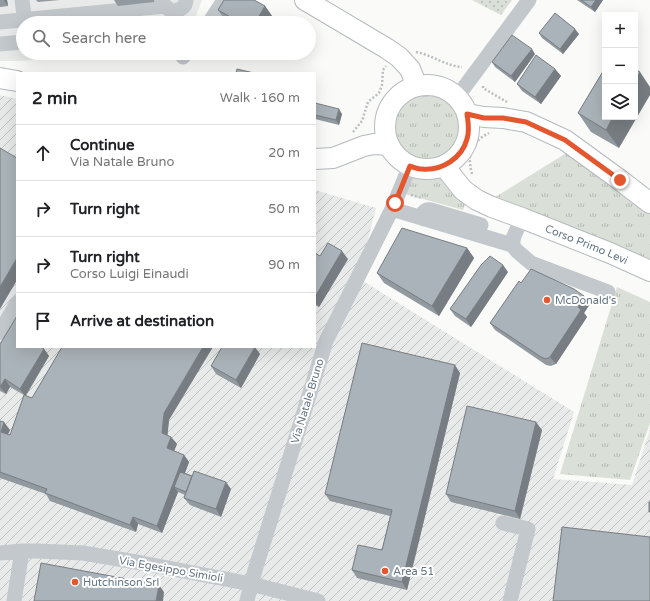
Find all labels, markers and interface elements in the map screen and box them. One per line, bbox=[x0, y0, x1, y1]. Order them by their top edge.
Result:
map controls bbox=[602, 12, 638, 120]
button: + bbox=[602, 12, 638, 48]
search box bbox=[16, 16, 316, 60]
icon: search bbox=[30, 27, 52, 49]
text: Search here bbox=[62, 29, 146, 47]
button: − bbox=[602, 48, 638, 84]
button: layers bbox=[602, 84, 638, 120]
text: 2 min bbox=[32, 88, 77, 109]
text: Walk · 160 m bbox=[220, 90, 300, 106]
text: Continue bbox=[70, 136, 134, 154]
icon: ahead bbox=[32, 142, 54, 164]
text: 20 m bbox=[268, 145, 300, 161]
text: Via Natale Bruno bbox=[70, 154, 174, 170]
route end bbox=[611, 171, 629, 189]
route start bbox=[386, 194, 404, 212]
icon: right bbox=[32, 198, 54, 220]
text: Turn right bbox=[70, 200, 140, 218]
text: 50 m bbox=[268, 201, 300, 217]
street label: Corso Primo Levi bbox=[543, 222, 630, 267]
text: Turn right bbox=[70, 248, 140, 266]
icon: right bbox=[32, 254, 54, 276]
text: 90 m bbox=[268, 257, 300, 273]
text: Corso Luigi Einaudi bbox=[70, 266, 189, 282]
place label: McDonald's bbox=[555, 294, 616, 307]
marker: McDonald's bbox=[542, 295, 552, 305]
icon: arrive bbox=[32, 310, 54, 332]
text: Arrive at destination bbox=[70, 312, 214, 330]
street label: Via Natale Bruno bbox=[288, 357, 327, 445]
street label: Via Egesippo Simioli bbox=[118, 554, 224, 585]
place label: Area 51 bbox=[393, 565, 434, 578]
marker: Area 51 bbox=[380, 566, 390, 576]
place label: Hutchinson Srl bbox=[83, 576, 159, 589]
marker: Hutchinson Srl bbox=[70, 577, 80, 587]

